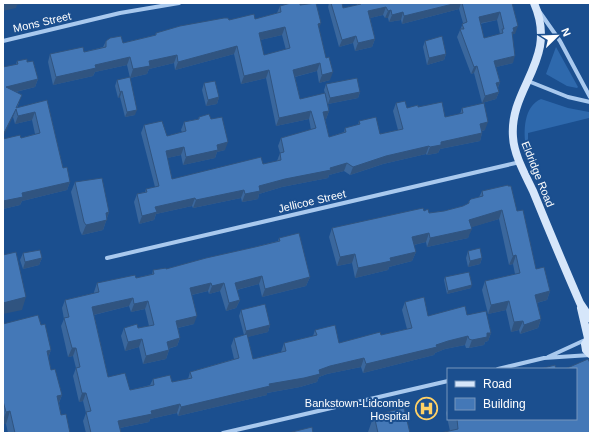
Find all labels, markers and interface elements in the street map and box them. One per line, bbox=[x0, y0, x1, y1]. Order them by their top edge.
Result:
street label: Mons Street bbox=[12, 9, 72, 35]
north arrow bbox=[537, 16, 577, 56]
text: N bbox=[559, 26, 573, 38]
street label: Eldridge Road bbox=[519, 139, 557, 209]
street label: Jellicoe Street bbox=[277, 187, 347, 215]
legend bbox=[447, 368, 577, 420]
text: Road bbox=[483, 377, 512, 391]
hospital icon: Bankstown-Lidcombe Hospital bbox=[413, 396, 439, 422]
place label: Bankstown-Lidcombe Hospital bbox=[305, 397, 410, 422]
text: Building bbox=[483, 397, 526, 411]

